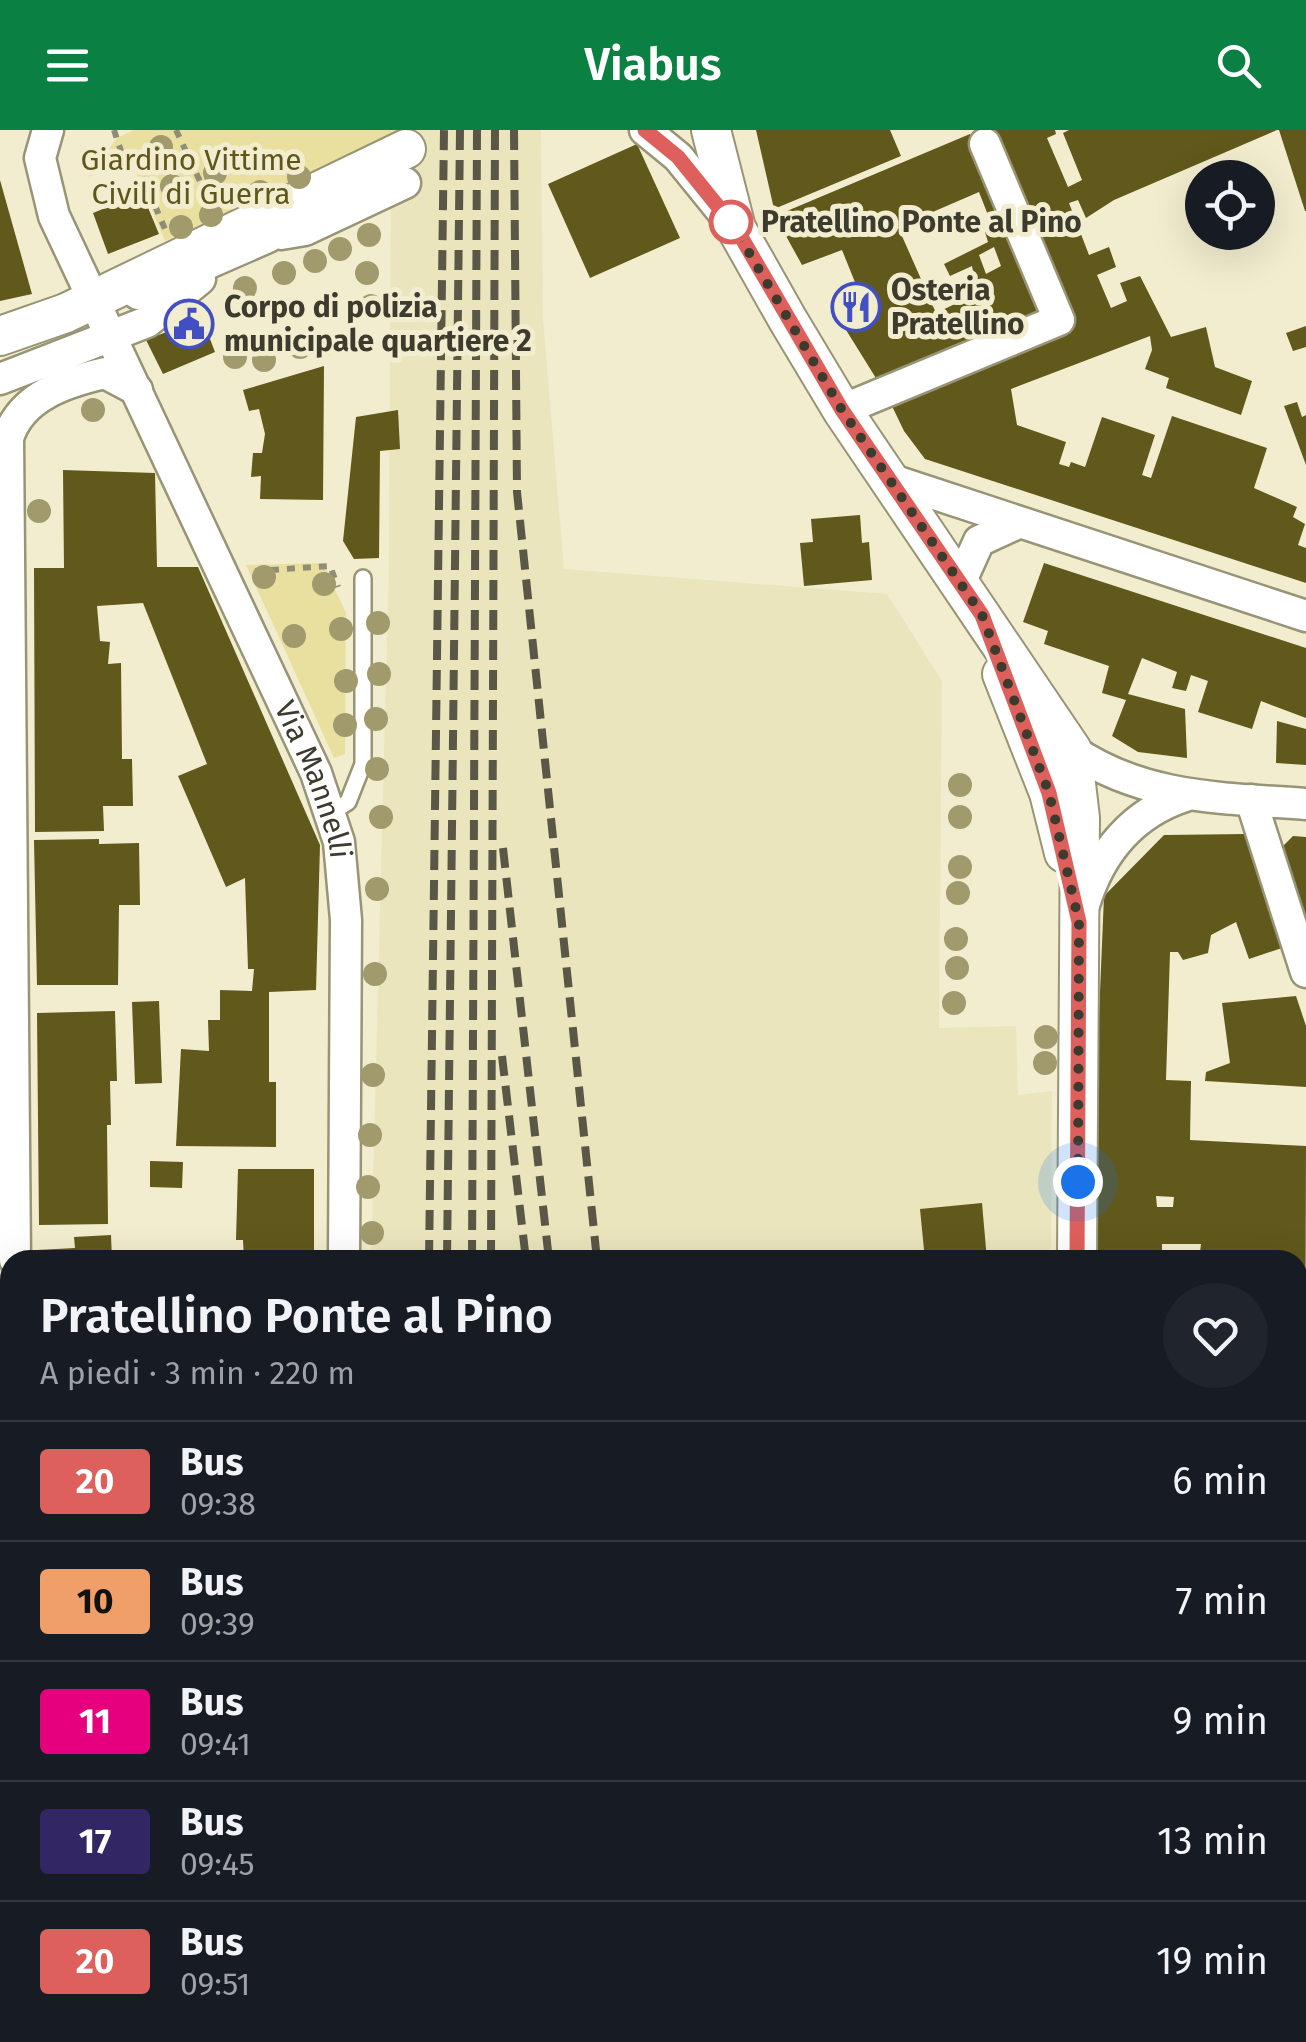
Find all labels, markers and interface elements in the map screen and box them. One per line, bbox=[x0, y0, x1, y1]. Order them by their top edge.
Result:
icon: menu bbox=[40, 38, 95, 93]
text: Viabus bbox=[584, 38, 722, 92]
icon: search bbox=[1211, 38, 1266, 93]
park label: Giardino Vittime Civili di Guerra bbox=[80, 142, 302, 212]
map controls bbox=[1185, 160, 1275, 250]
button: locate bbox=[1185, 160, 1275, 250]
marker: Pratellino Ponte al Pino bbox=[710, 201, 752, 243]
place label: Pratellino Ponte al Pino bbox=[761, 204, 1082, 240]
place label: Osteria Pratellino bbox=[891, 272, 1025, 342]
restaurant icon: Osteria Pratellino bbox=[830, 281, 882, 333]
place label: Corpo di polizia municipale quartiere 2 bbox=[224, 289, 532, 359]
public building icon: Corpo di polizia municipale quartiere 2 bbox=[163, 298, 215, 350]
street label: Via Mannelli bbox=[267, 695, 358, 860]
your location bbox=[1053, 1157, 1103, 1207]
button: heart bbox=[1163, 1283, 1268, 1388]
text: Pratellino Ponte al Pino bbox=[40, 1287, 553, 1345]
text: A piedi · 3 min · 220 m bbox=[40, 1354, 355, 1392]
text: Bus bbox=[180, 1439, 244, 1485]
text: 6 min bbox=[1172, 1458, 1268, 1504]
text: 20 bbox=[76, 1460, 114, 1502]
text: 09:38 bbox=[180, 1485, 256, 1523]
text: Bus bbox=[180, 1559, 244, 1605]
text: 7 min bbox=[1176, 1578, 1268, 1624]
text: 10 bbox=[77, 1580, 113, 1622]
text: 09:39 bbox=[180, 1605, 255, 1643]
text: Bus bbox=[180, 1679, 244, 1725]
text: 9 min bbox=[1172, 1698, 1268, 1744]
text: 11 bbox=[79, 1700, 111, 1742]
text: 09:41 bbox=[180, 1725, 251, 1763]
text: Bus bbox=[180, 1799, 244, 1845]
text: 13 min bbox=[1157, 1818, 1268, 1864]
text: 17 bbox=[79, 1820, 111, 1862]
text: 09:45 bbox=[180, 1845, 255, 1883]
text: Bus bbox=[180, 1919, 244, 1965]
text: 19 min bbox=[1156, 1938, 1268, 1984]
text: 20 bbox=[76, 1940, 114, 1982]
text: 09:51 bbox=[180, 1965, 250, 2003]

